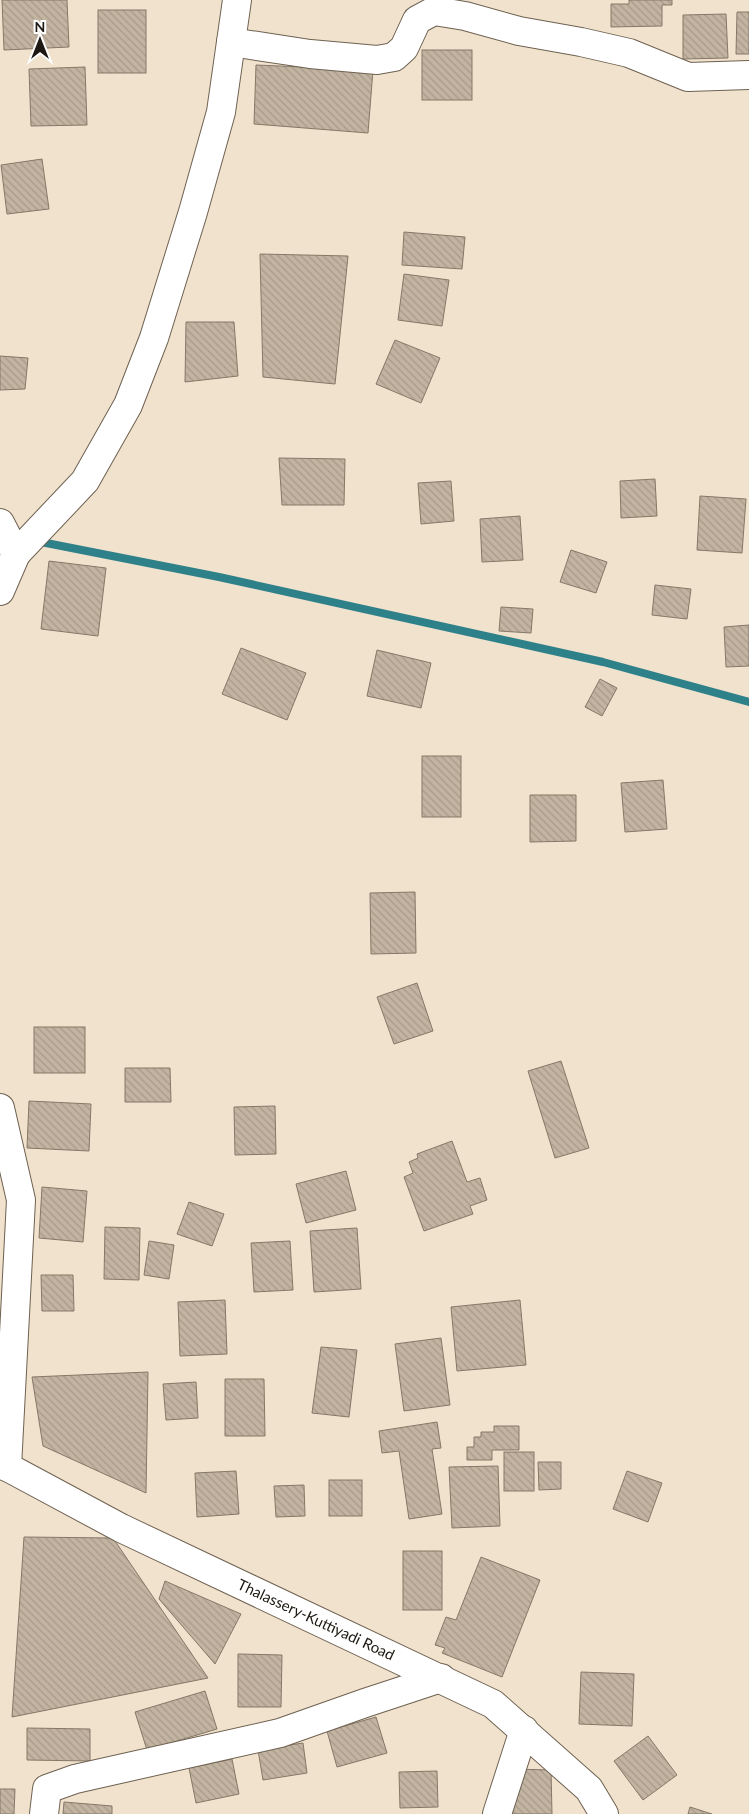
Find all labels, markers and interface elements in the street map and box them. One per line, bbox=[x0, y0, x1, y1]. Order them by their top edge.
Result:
north arrow bbox=[15, 15, 65, 65]
text: N bbox=[35, 18, 45, 35]
street label: Thalassery-Kuttiyadi Road bbox=[235, 1575, 398, 1663]

